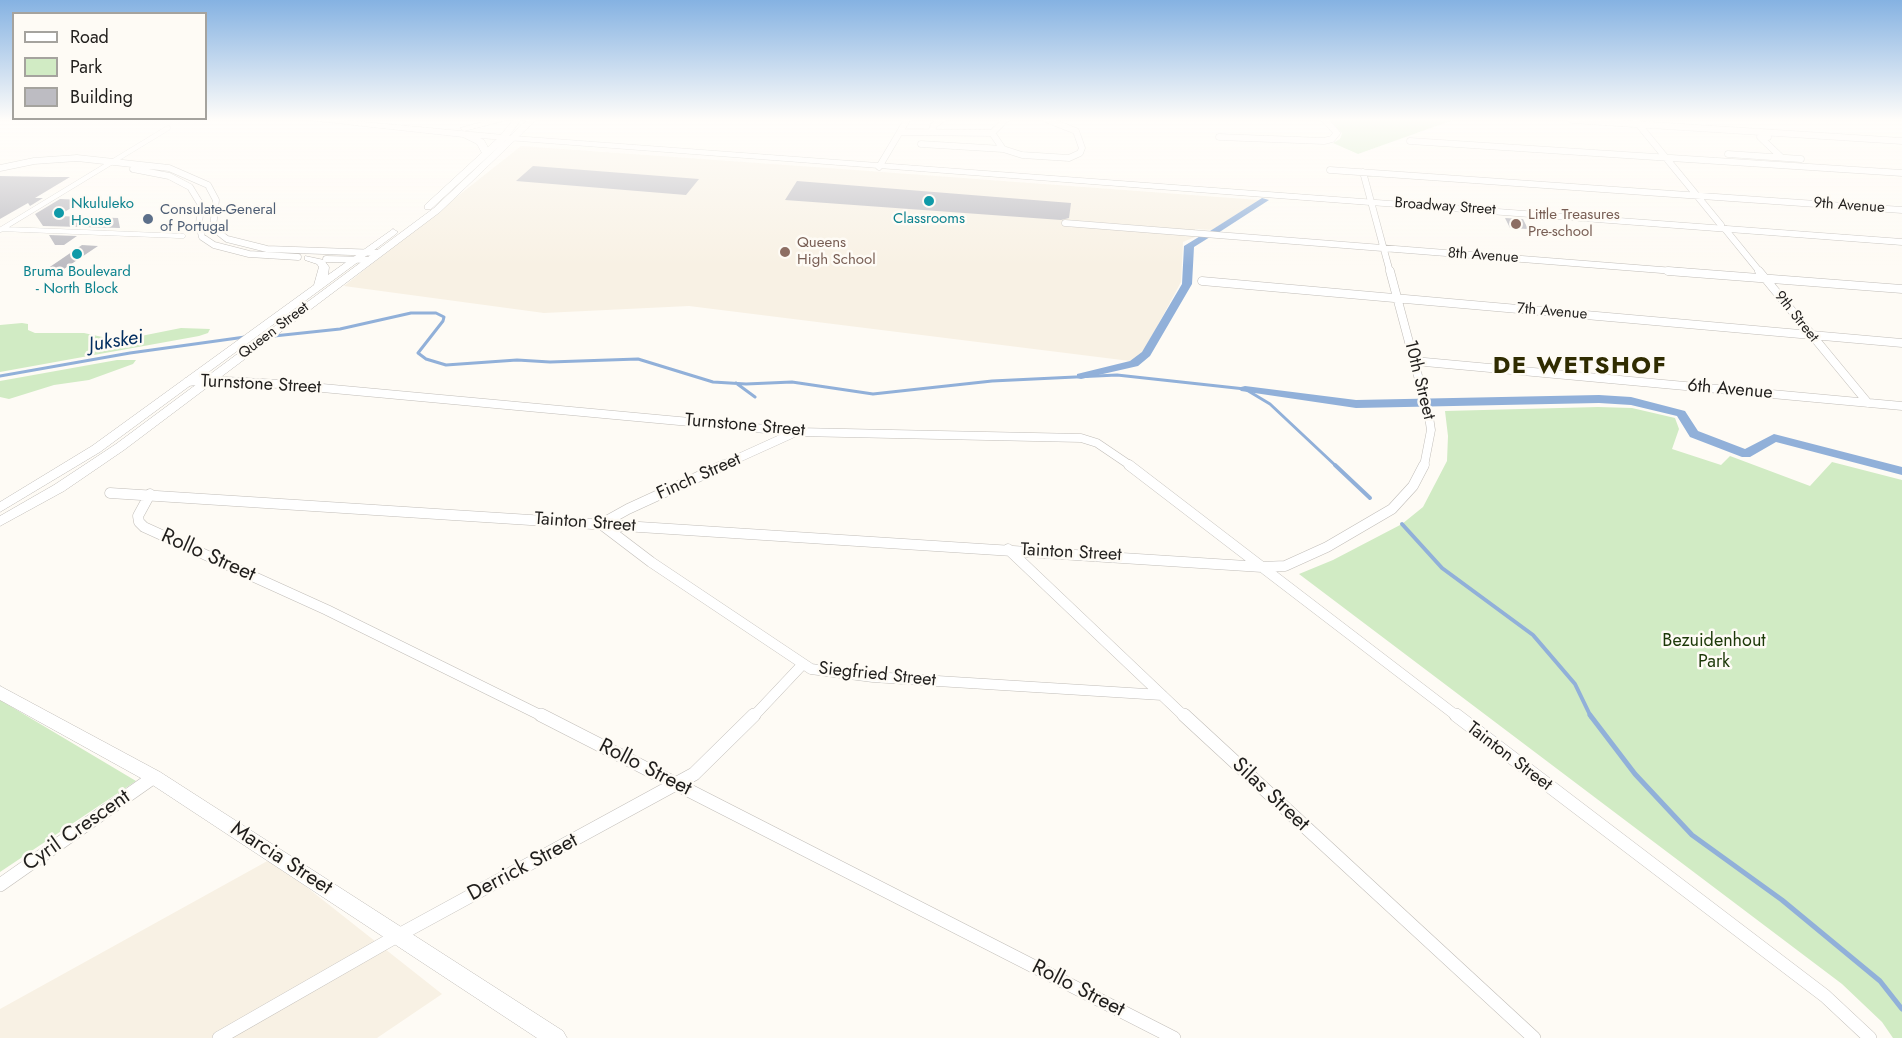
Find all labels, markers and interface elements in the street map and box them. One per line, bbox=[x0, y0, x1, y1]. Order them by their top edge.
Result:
legend bbox=[12, 12, 207, 120]
text: Road bbox=[70, 24, 109, 50]
text: Park bbox=[70, 54, 102, 80]
text: Building bbox=[70, 84, 133, 110]
marker: Classrooms bbox=[922, 194, 936, 208]
street label: Broadway Street bbox=[1394, 194, 1496, 220]
place label: Nkululeko House bbox=[71, 195, 134, 230]
street label: 9th Avenue bbox=[1813, 195, 1885, 217]
place label: Consulate-General of Portugal bbox=[160, 201, 276, 236]
marker: Nkululeko House bbox=[52, 206, 66, 220]
place label: Little Treasures Pre-school bbox=[1528, 206, 1620, 241]
place label: Classrooms bbox=[893, 210, 965, 228]
marker: Consulate-General of Portugal bbox=[141, 212, 155, 226]
marker: Little Treasures Pre-school bbox=[1509, 217, 1523, 231]
place label: Queens High School bbox=[797, 234, 876, 269]
marker: Queens High School bbox=[778, 245, 792, 259]
street label: 8th Avenue bbox=[1447, 245, 1519, 267]
marker: Bruma Boulevard - North Block bbox=[70, 247, 84, 261]
place label: Bruma Boulevard - North Block bbox=[23, 263, 131, 298]
street label: 9th Street bbox=[1770, 288, 1822, 346]
street label: Queen Street bbox=[235, 299, 313, 363]
street label: 7th Avenue bbox=[1516, 300, 1588, 324]
water label: Jukskei bbox=[87, 326, 145, 358]
street label: 10th Street bbox=[1399, 338, 1439, 422]
district label: DE WETSHOF bbox=[1493, 353, 1667, 381]
street label: Turnstone Street bbox=[200, 371, 322, 399]
street label: 6th Avenue bbox=[1686, 376, 1774, 404]
street label: Turnstone Street bbox=[684, 410, 806, 442]
street label: Finch Street bbox=[654, 449, 744, 505]
street label: Tainton Street bbox=[534, 509, 636, 537]
street label: Rollo Street bbox=[157, 524, 259, 588]
street label: Tainton Street bbox=[1020, 540, 1122, 566]
park label: Bezuidenhout Park bbox=[1662, 631, 1766, 674]
street label: Siegfried Street bbox=[817, 658, 937, 692]
street label: Tainton Street bbox=[1462, 718, 1556, 796]
street label: Rollo Street bbox=[594, 734, 696, 802]
street label: Silas Street bbox=[1226, 753, 1314, 837]
street label: Cyril Crescent bbox=[19, 785, 135, 877]
street label: Marcia Street bbox=[225, 817, 337, 901]
street label: Derrick Street bbox=[464, 829, 582, 907]
street label: Rollo Street bbox=[1027, 955, 1129, 1023]

